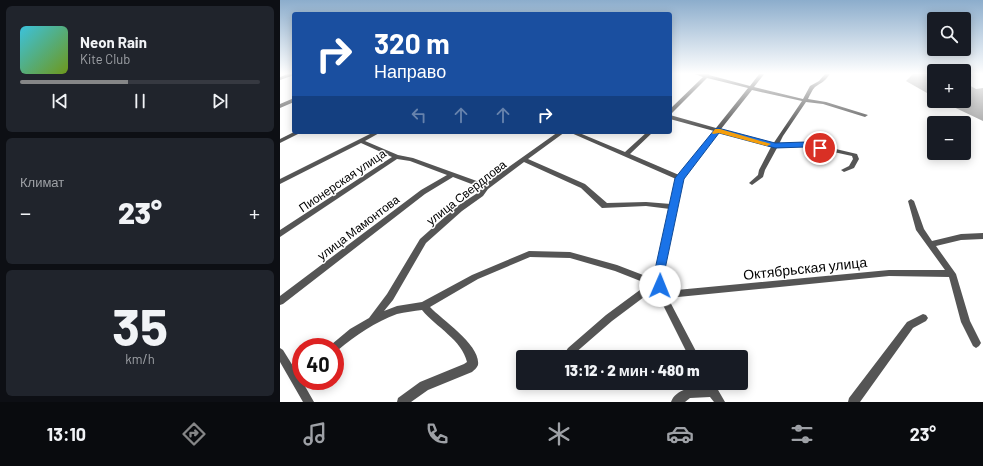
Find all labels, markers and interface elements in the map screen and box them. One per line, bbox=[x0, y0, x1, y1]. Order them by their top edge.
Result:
map controls bbox=[927, 12, 971, 160]
button: search bbox=[927, 12, 971, 56]
text: 320 m bbox=[374, 26, 450, 60]
icon: right bbox=[308, 28, 360, 80]
text: Neon Rain bbox=[80, 33, 147, 51]
text: Kite Club bbox=[80, 51, 130, 67]
text: Направо bbox=[374, 60, 446, 82]
button: + bbox=[927, 64, 971, 108]
icon: previous bbox=[49, 90, 71, 112]
icon: pause bbox=[129, 90, 151, 112]
icon: next bbox=[209, 90, 231, 112]
icon: left bbox=[408, 104, 430, 126]
icon: ahead bbox=[450, 104, 472, 126]
icon: ahead bbox=[492, 104, 514, 126]
icon: right bbox=[534, 104, 556, 126]
button: − bbox=[927, 116, 971, 160]
pin bbox=[803, 131, 837, 165]
icon: arrive bbox=[809, 137, 831, 159]
street label: Пионерская улица bbox=[296, 145, 389, 215]
street label: улица Свердлова bbox=[423, 156, 509, 228]
text: Климат bbox=[20, 174, 64, 190]
street label: улица Мамонтова bbox=[314, 192, 402, 263]
text: 23° bbox=[118, 194, 162, 230]
text: − bbox=[20, 199, 31, 225]
text: + bbox=[249, 199, 260, 225]
street label: Октябрьская улица bbox=[742, 253, 868, 283]
position arrow bbox=[639, 265, 681, 307]
text: 35 bbox=[112, 294, 168, 356]
speed limit sign: 40 bbox=[292, 338, 344, 390]
text: km/h bbox=[125, 351, 155, 367]
text: 13:12 · 2 мин · 480 m bbox=[565, 361, 699, 379]
icon: directions bbox=[180, 420, 208, 448]
icon: music bbox=[301, 420, 329, 448]
icon: phone bbox=[423, 420, 451, 448]
icon: climate bbox=[545, 420, 573, 448]
icon: car bbox=[666, 420, 694, 448]
icon: filters bbox=[788, 420, 816, 448]
text: 13:10 bbox=[47, 423, 86, 445]
text: 23° bbox=[910, 423, 936, 445]

